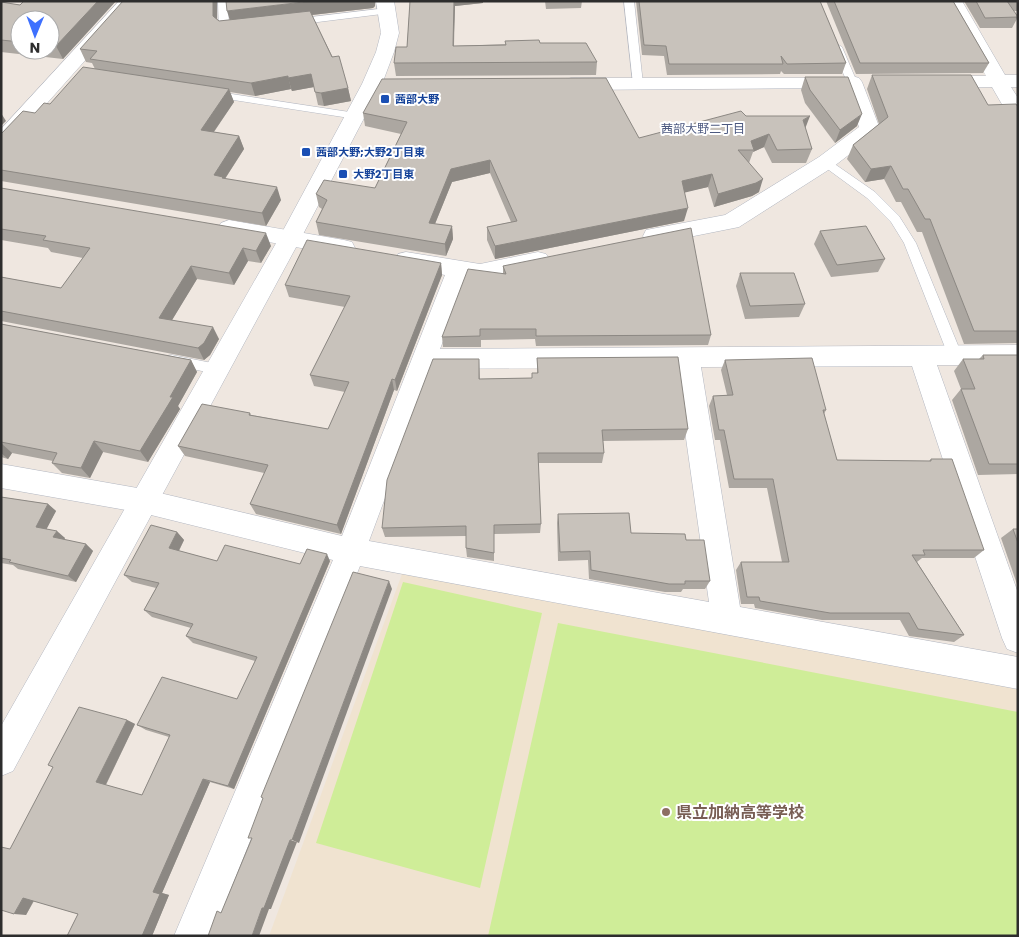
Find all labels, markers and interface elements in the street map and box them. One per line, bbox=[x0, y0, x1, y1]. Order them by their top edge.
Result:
north arrow bbox=[10, 10, 60, 60]
text: N bbox=[29, 38, 40, 58]
place label: 茜部大野 bbox=[395, 91, 440, 107]
marker: 茜部大野 bbox=[379, 93, 391, 105]
district label: 茜部大野二丁目 bbox=[661, 120, 745, 137]
place label: 茜部大野;大野2丁目東 bbox=[316, 144, 425, 160]
marker: 茜部大野;大野2丁目東 bbox=[300, 146, 312, 158]
place label: 大野2丁目東 bbox=[353, 166, 414, 182]
marker: 大野2丁目東 bbox=[337, 168, 349, 180]
place label: 県立加納高等学校 bbox=[676, 801, 804, 824]
marker: 県立加納高等学校 bbox=[660, 806, 672, 818]

